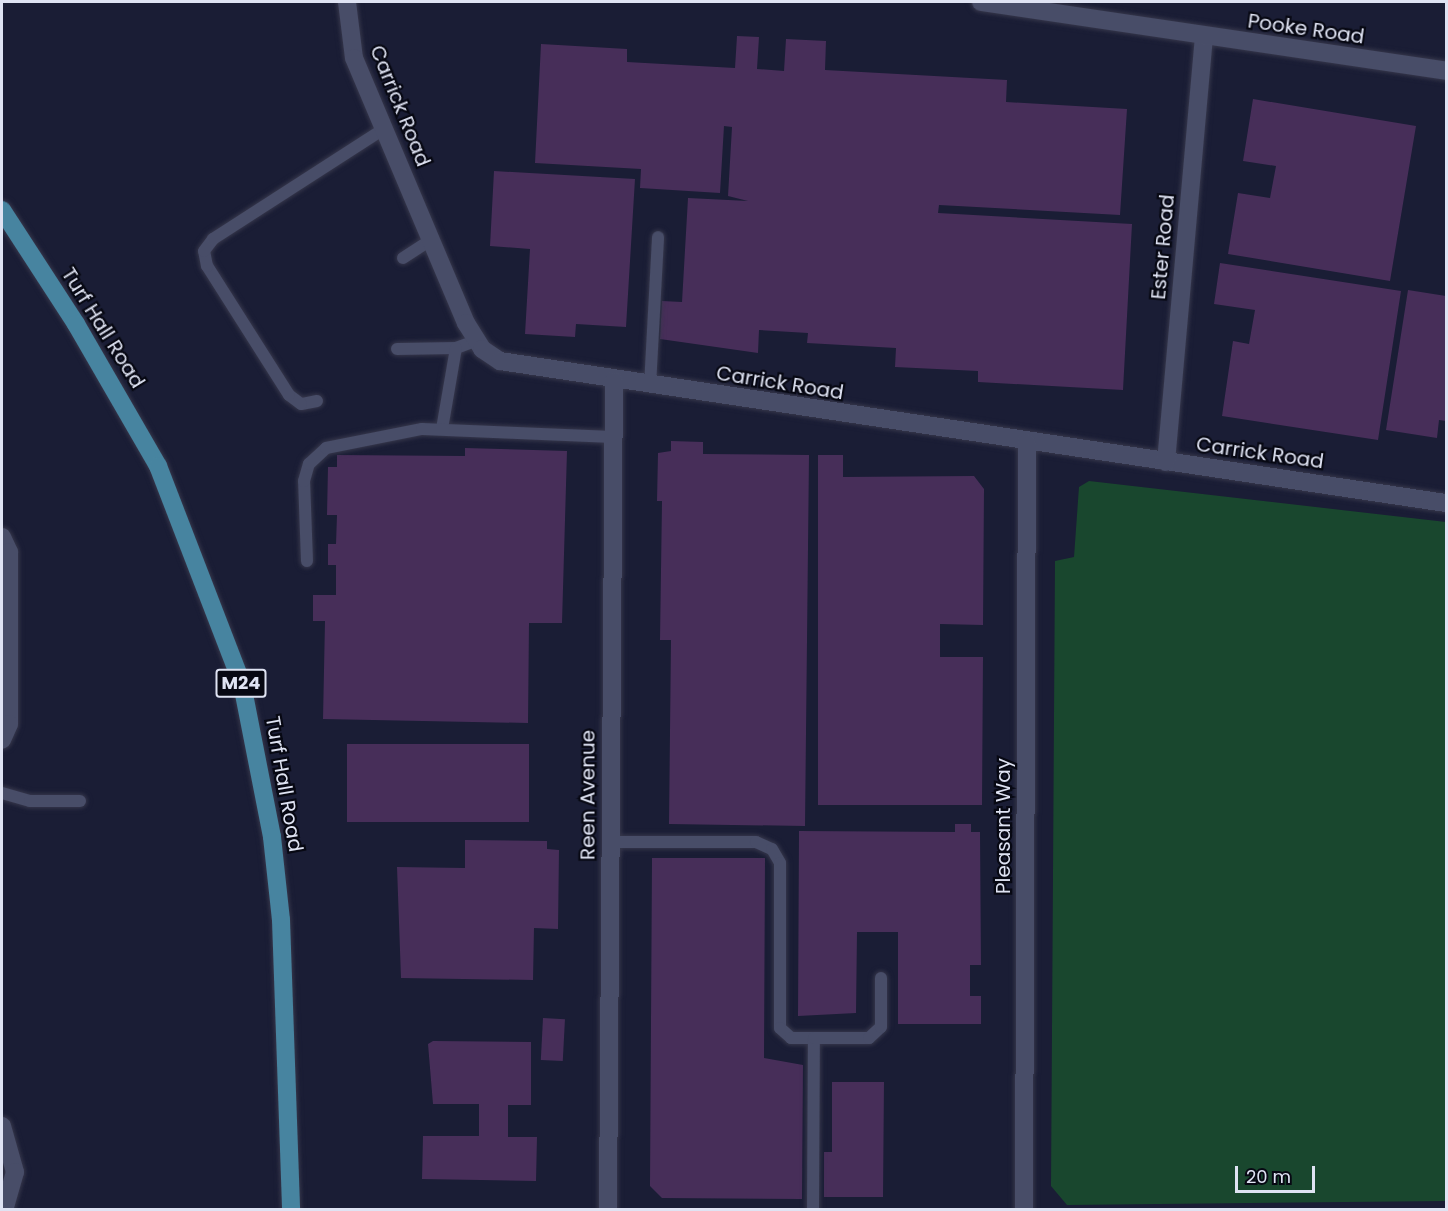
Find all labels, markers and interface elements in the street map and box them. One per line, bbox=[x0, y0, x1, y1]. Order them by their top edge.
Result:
street label: Pooke Road bbox=[1246, 9, 1366, 49]
street label: Carrick Road bbox=[365, 42, 435, 170]
street label: Ester Road bbox=[1146, 194, 1180, 300]
street label: Turf Hall Road bbox=[56, 263, 150, 393]
street label: Carrick Road bbox=[715, 361, 845, 405]
street label: Carrick Road bbox=[1195, 432, 1325, 474]
road number: M24 bbox=[216, 668, 266, 698]
street label: Turf Hall Road bbox=[260, 714, 308, 854]
street label: Reen Avenue bbox=[576, 730, 600, 860]
street label: Pleasant Way bbox=[991, 758, 1015, 894]
scale bar bbox=[1238, 1154, 1318, 1192]
text: 20 m bbox=[1246, 1164, 1291, 1189]

